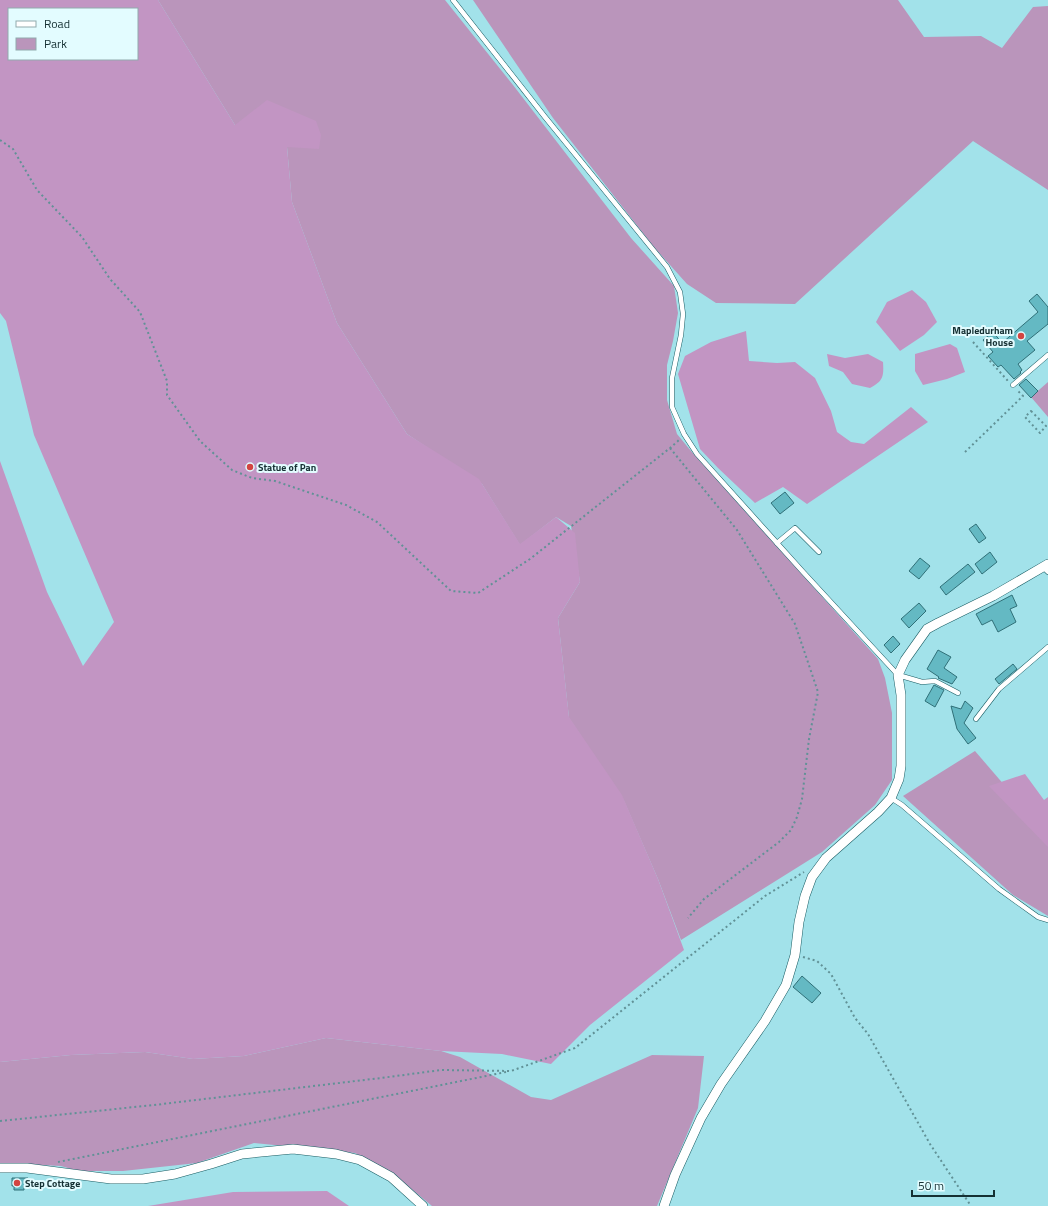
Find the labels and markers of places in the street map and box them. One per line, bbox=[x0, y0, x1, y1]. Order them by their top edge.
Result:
place label: Mapledurham House bbox=[952, 323, 1013, 350]
marker: Mapledurham House bbox=[1016, 331, 1026, 341]
place label: Statue of Pan bbox=[258, 460, 316, 475]
marker: Statue of Pan bbox=[245, 462, 255, 472]
place label: Step Cottage bbox=[25, 1176, 80, 1191]
marker: Step Cottage bbox=[12, 1178, 22, 1188]

